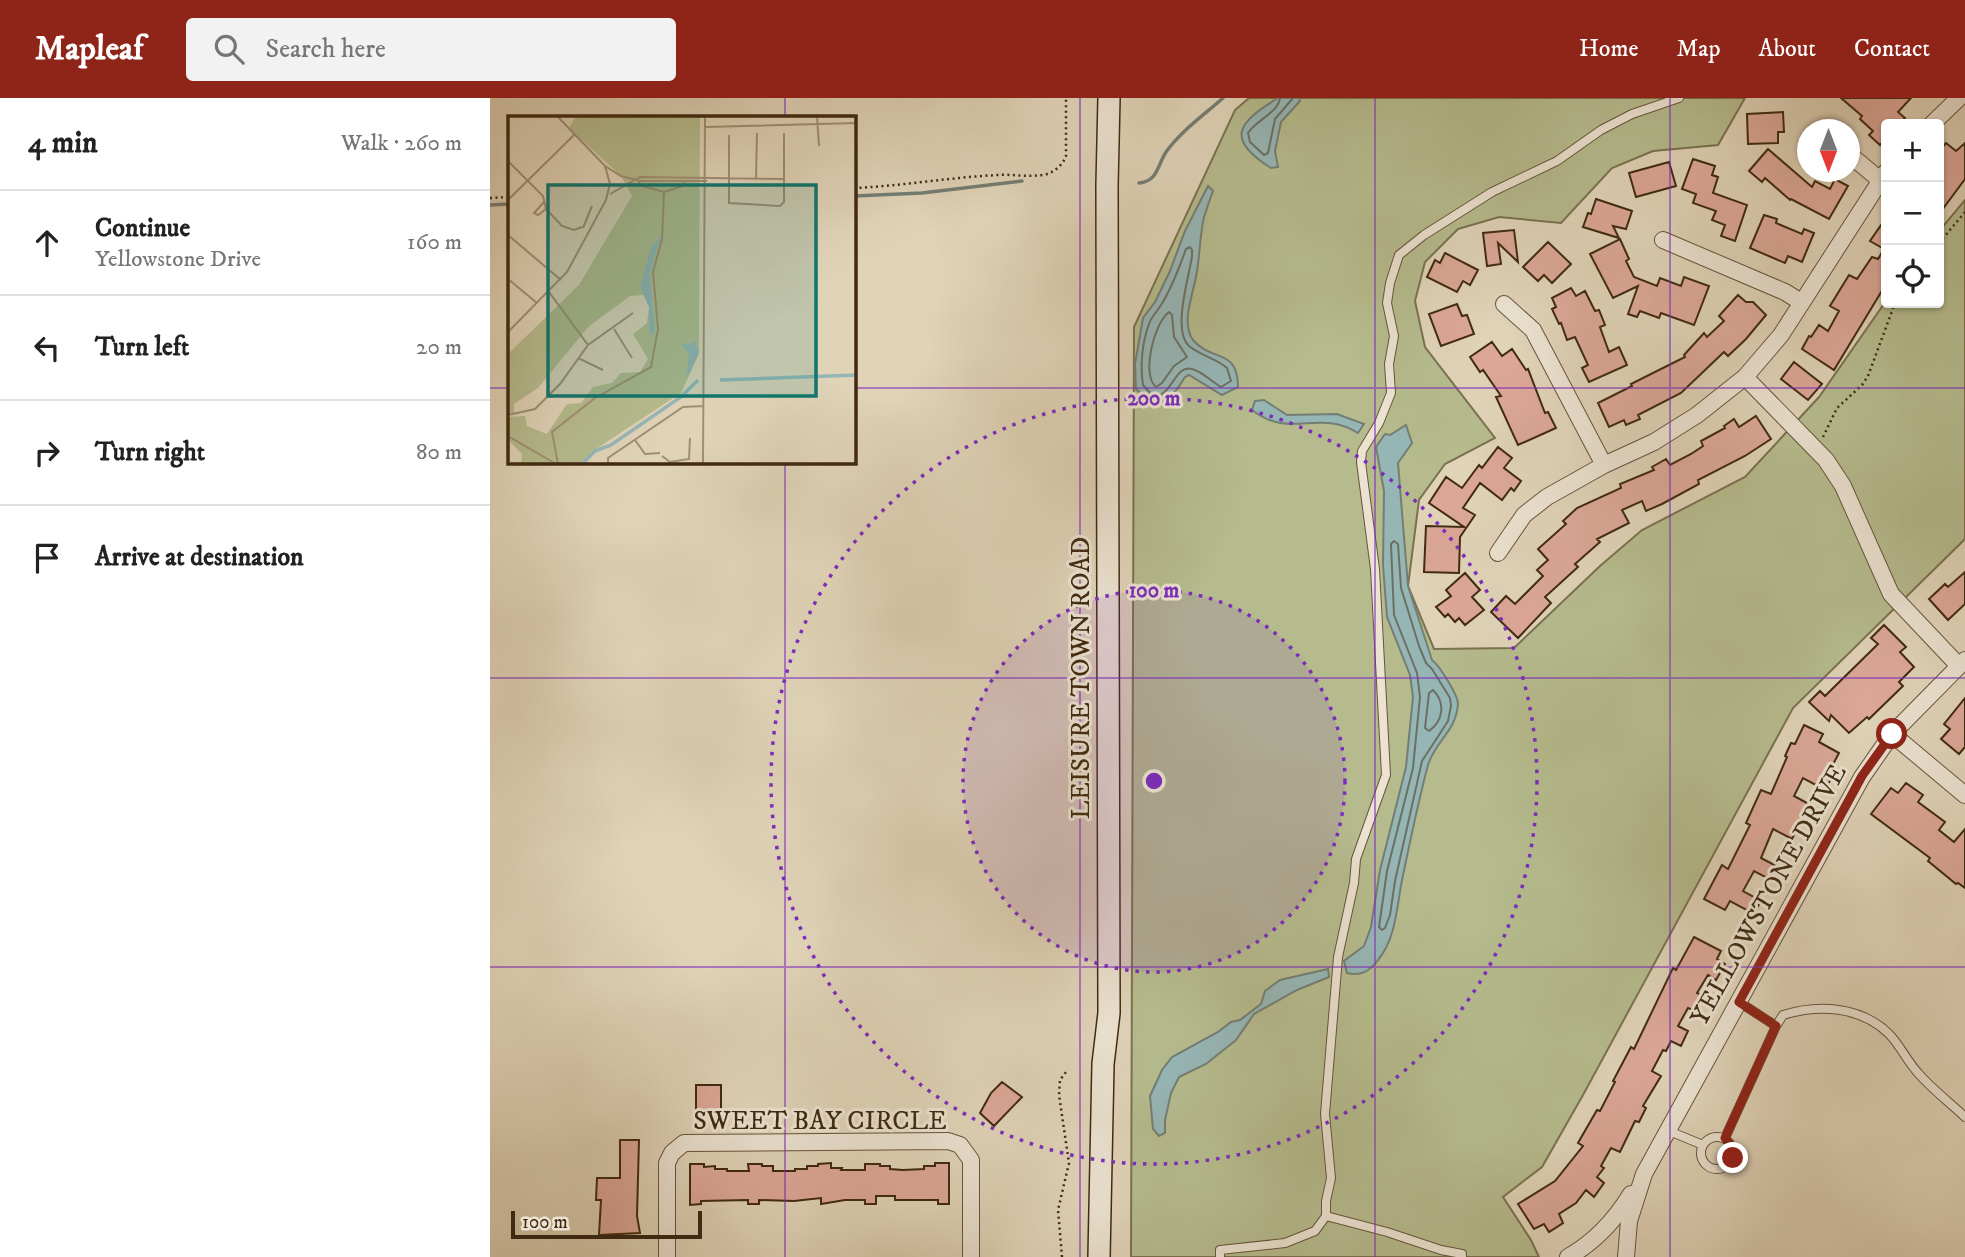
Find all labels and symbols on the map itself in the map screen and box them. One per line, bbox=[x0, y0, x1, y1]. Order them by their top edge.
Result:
inset map bbox=[508, 116, 856, 464]
north arrow bbox=[1797, 119, 1860, 182]
text: 200 m bbox=[1127, 386, 1181, 412]
street label: LEISURE TOWN ROAD bbox=[1065, 537, 1098, 819]
text: 100 m bbox=[1129, 578, 1179, 604]
route start bbox=[1876, 718, 1907, 749]
street label: YELLOWSTONE DRIVE bbox=[1683, 759, 1855, 1031]
centre of rings bbox=[1142, 769, 1166, 793]
street label: SWEET BAY CIRCLE bbox=[693, 1105, 947, 1138]
route end bbox=[1717, 1142, 1748, 1173]
scale bar bbox=[511, 1208, 702, 1240]

